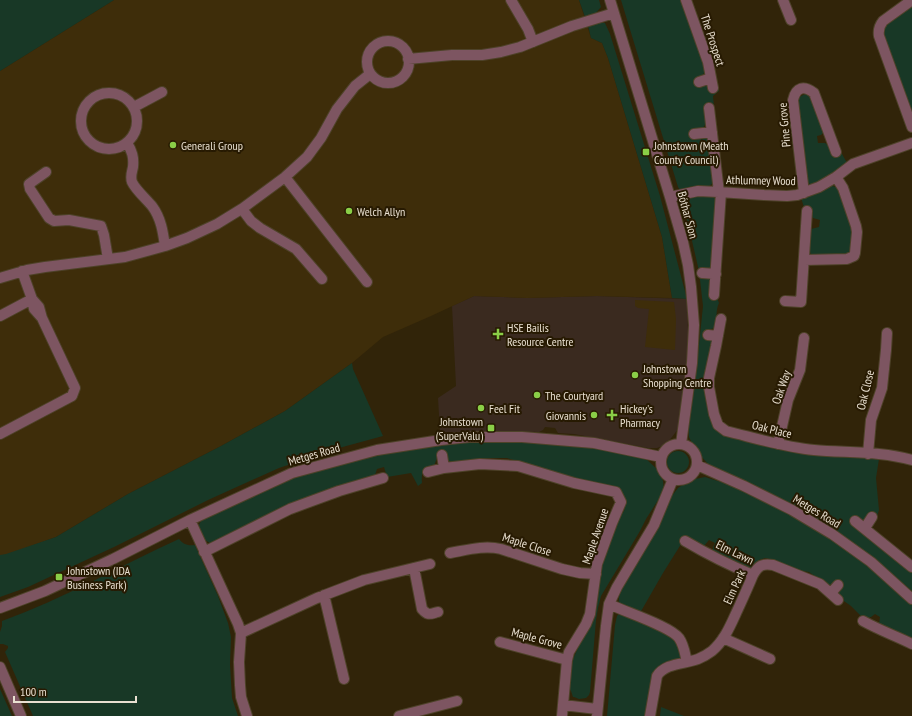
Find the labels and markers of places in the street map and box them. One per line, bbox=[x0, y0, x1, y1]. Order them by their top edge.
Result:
place label: Generali Group bbox=[181, 138, 243, 153]
place label: Johnstown (Meath County Council) bbox=[653, 138, 729, 167]
marker: Generali Group bbox=[168, 140, 178, 150]
marker: Johnstown (Meath County Council) bbox=[641, 147, 651, 157]
place label: Welch Allyn bbox=[357, 204, 405, 219]
marker: Welch Allyn bbox=[344, 206, 354, 216]
place label: HSE Bailis Resource Centre bbox=[507, 320, 574, 349]
marker: HSE Bailis Resource Centre bbox=[492, 328, 504, 340]
place label: Johnstown Shopping Centre bbox=[642, 361, 712, 390]
marker: Johnstown Shopping Centre bbox=[630, 370, 640, 380]
place label: The Courtyard bbox=[545, 388, 603, 403]
marker: The Courtyard bbox=[532, 390, 542, 400]
place label: Feel Fit bbox=[489, 401, 521, 416]
place label: Hickey's Pharmacy bbox=[620, 401, 661, 430]
marker: Feel Fit bbox=[476, 403, 486, 413]
place label: Giovannis bbox=[546, 408, 586, 423]
marker: Giovannis bbox=[589, 410, 599, 420]
marker: Hickey's Pharmacy bbox=[607, 410, 617, 420]
place label: Johnstown (SuperValu) bbox=[436, 414, 483, 443]
marker: Johnstown (SuperValu) bbox=[486, 423, 496, 433]
place label: Johnstown (IDA Business Park) bbox=[66, 563, 130, 592]
marker: Johnstown (IDA Business Park) bbox=[54, 572, 64, 582]

